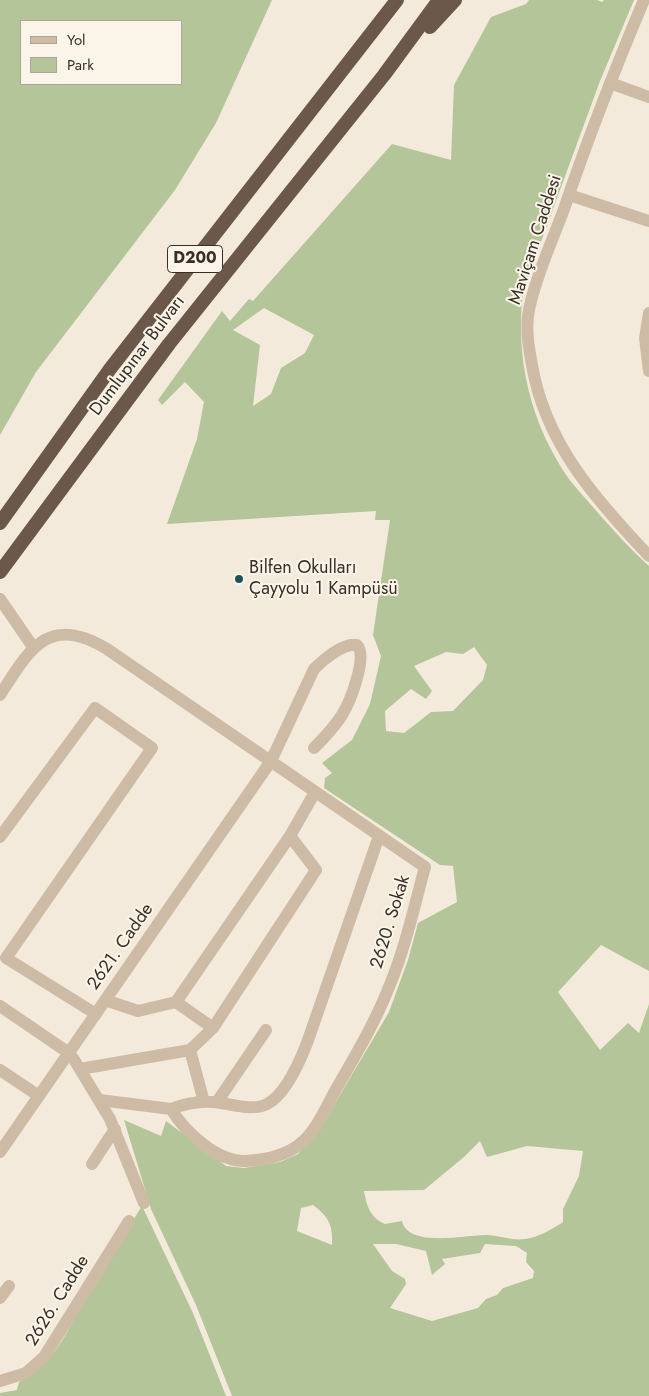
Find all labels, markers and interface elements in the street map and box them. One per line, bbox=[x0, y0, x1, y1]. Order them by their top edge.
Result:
legend bbox=[20, 20, 182, 85]
text: Yol bbox=[67, 29, 86, 51]
text: Park bbox=[67, 54, 94, 76]
street label: Maviçam Caddesi bbox=[505, 172, 567, 308]
road number: D200 bbox=[168, 245, 222, 272]
street label: Dumlupınar Bulvarı bbox=[86, 292, 190, 420]
place label: Bilfen Okulları Çayyolu 1 Kampüsü bbox=[249, 558, 398, 600]
marker: Bilfen Okulları Çayyolu 1 Kampüsü bbox=[233, 573, 245, 585]
street label: 2620. Sokak bbox=[367, 873, 415, 971]
street label: 2621. Cadde bbox=[83, 900, 159, 994]
street label: 2626. Cadde bbox=[22, 1252, 94, 1350]

